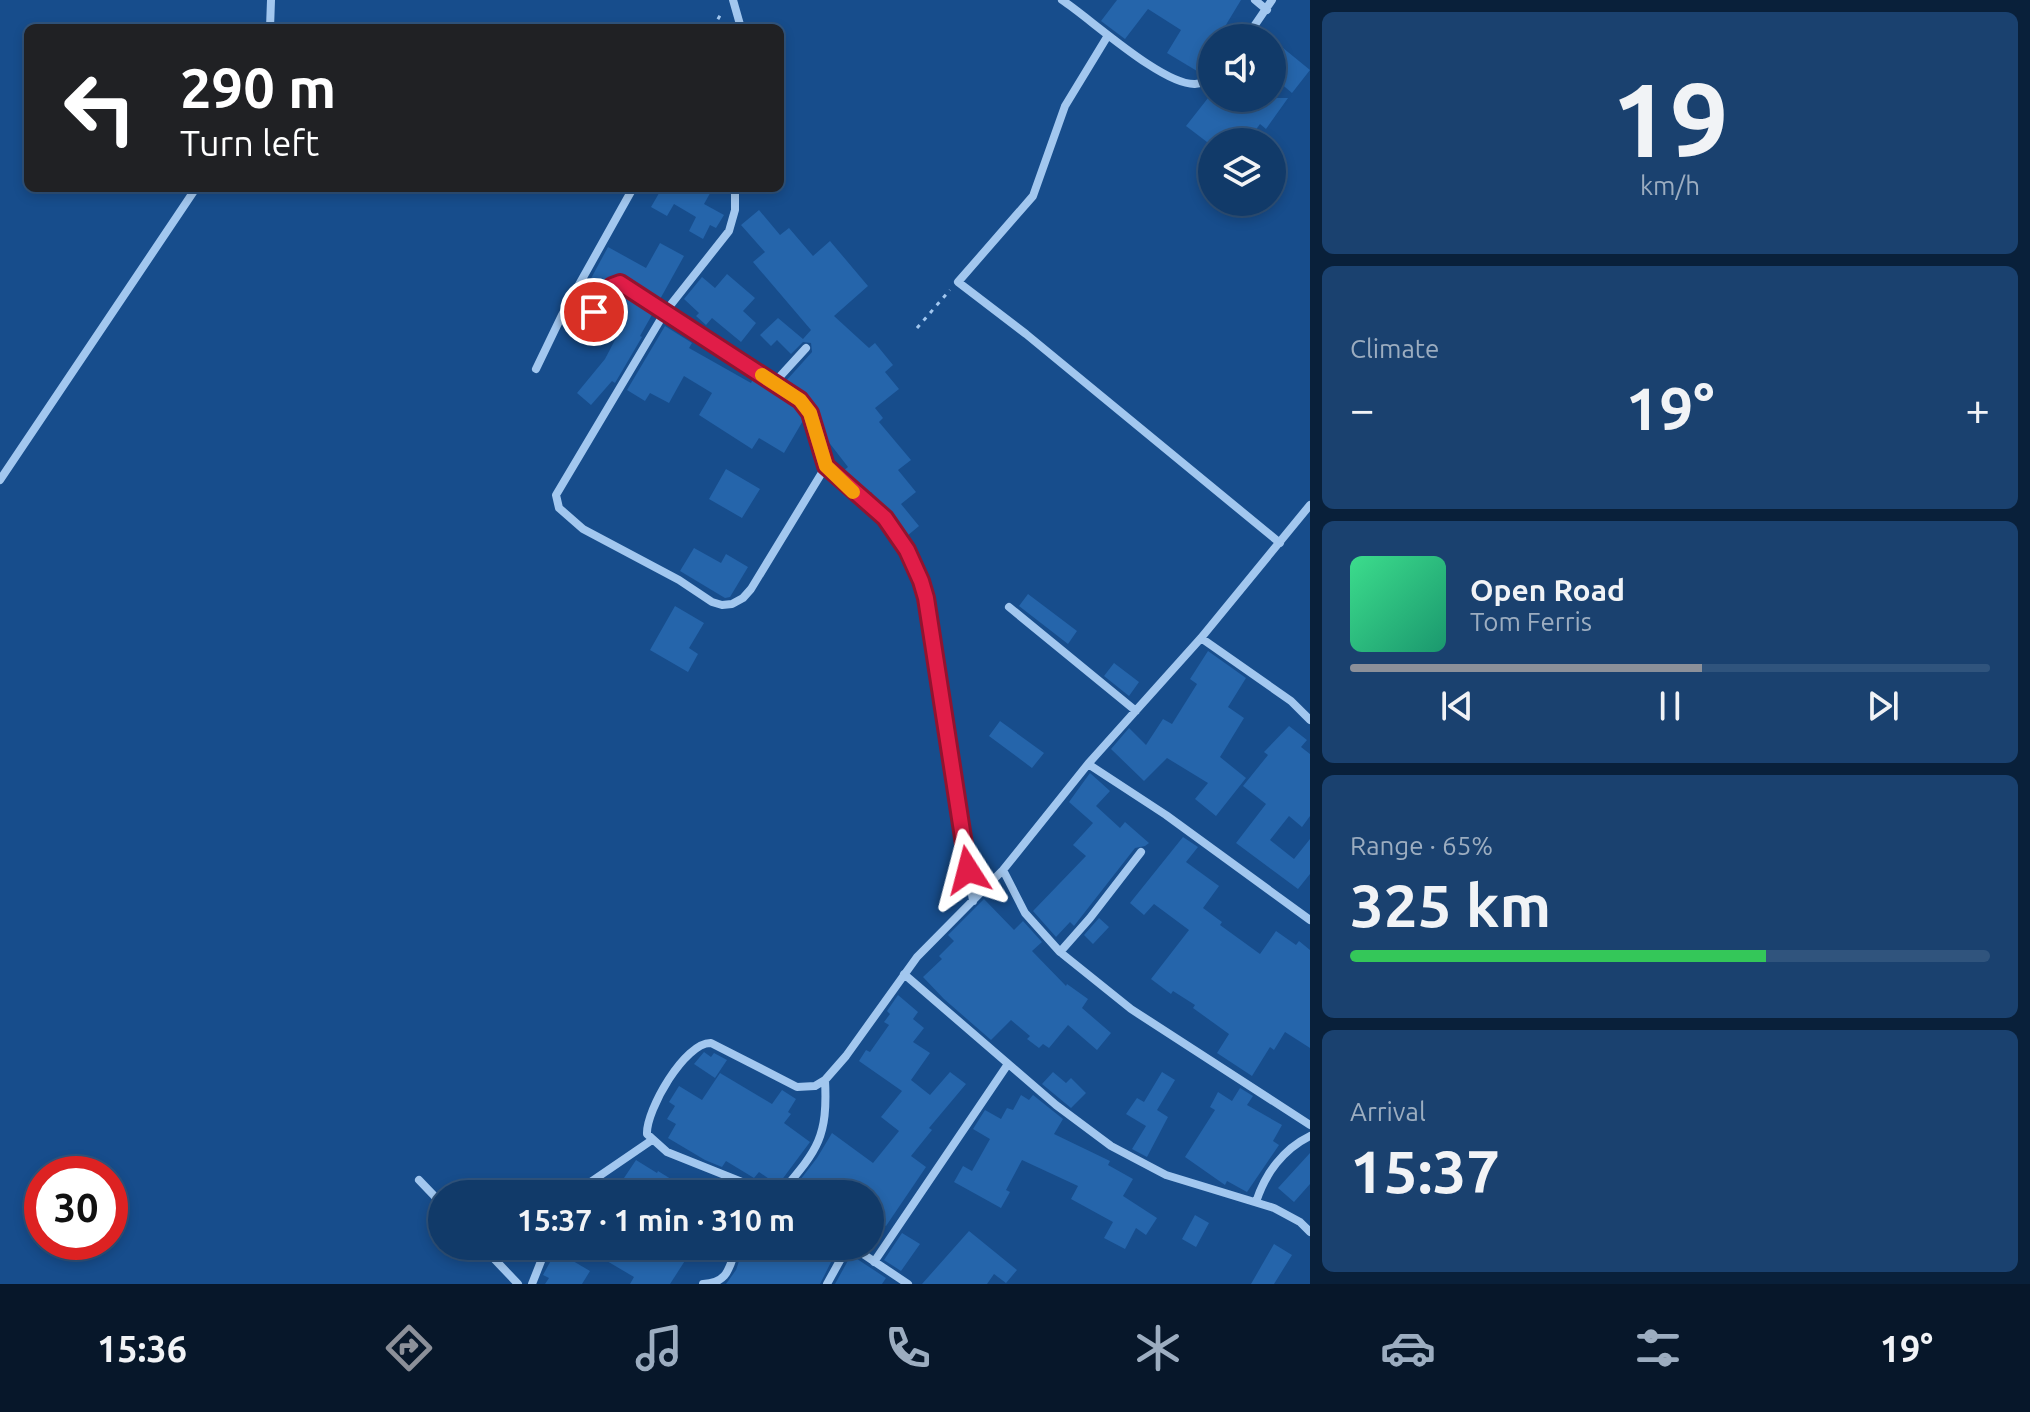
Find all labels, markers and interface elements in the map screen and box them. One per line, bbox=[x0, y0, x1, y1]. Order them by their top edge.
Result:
map controls bbox=[1198, 24, 1286, 216]
button: sound bbox=[1198, 24, 1286, 112]
icon: left bbox=[48, 56, 152, 160]
text: 290 m bbox=[180, 56, 336, 119]
text: 19 bbox=[1611, 60, 1729, 177]
text: Turn left bbox=[180, 122, 319, 163]
button: layers bbox=[1198, 128, 1286, 216]
text: km/h bbox=[1640, 171, 1700, 200]
pin bbox=[560, 278, 628, 346]
icon: arrive bbox=[572, 290, 616, 334]
text: Climate bbox=[1350, 334, 1439, 363]
text: 19° bbox=[1626, 374, 1714, 441]
text: − bbox=[1350, 384, 1375, 433]
text: + bbox=[1965, 384, 1990, 433]
text: Open Road bbox=[1470, 573, 1625, 607]
text: Tom Ferris bbox=[1470, 607, 1592, 636]
icon: previous bbox=[1435, 684, 1479, 728]
icon: pause bbox=[1648, 684, 1692, 728]
icon: next bbox=[1861, 684, 1905, 728]
position arrow bbox=[926, 828, 1010, 912]
text: Range · 65% bbox=[1350, 831, 1493, 860]
text: 325 km bbox=[1350, 871, 1551, 938]
text: Arrival bbox=[1350, 1097, 1426, 1126]
text: 15:37 bbox=[1350, 1137, 1500, 1204]
speed limit sign: 30 bbox=[24, 1156, 128, 1260]
text: 15:37 · 1 min · 310 m bbox=[517, 1203, 795, 1237]
icon: directions bbox=[381, 1320, 437, 1376]
icon: music bbox=[631, 1320, 687, 1376]
icon: phone bbox=[880, 1320, 936, 1376]
icon: climate bbox=[1130, 1320, 1186, 1376]
icon: car bbox=[1380, 1320, 1436, 1376]
icon: filters bbox=[1630, 1320, 1686, 1376]
text: 15:36 bbox=[97, 1328, 187, 1369]
text: 19° bbox=[1880, 1328, 1933, 1369]

